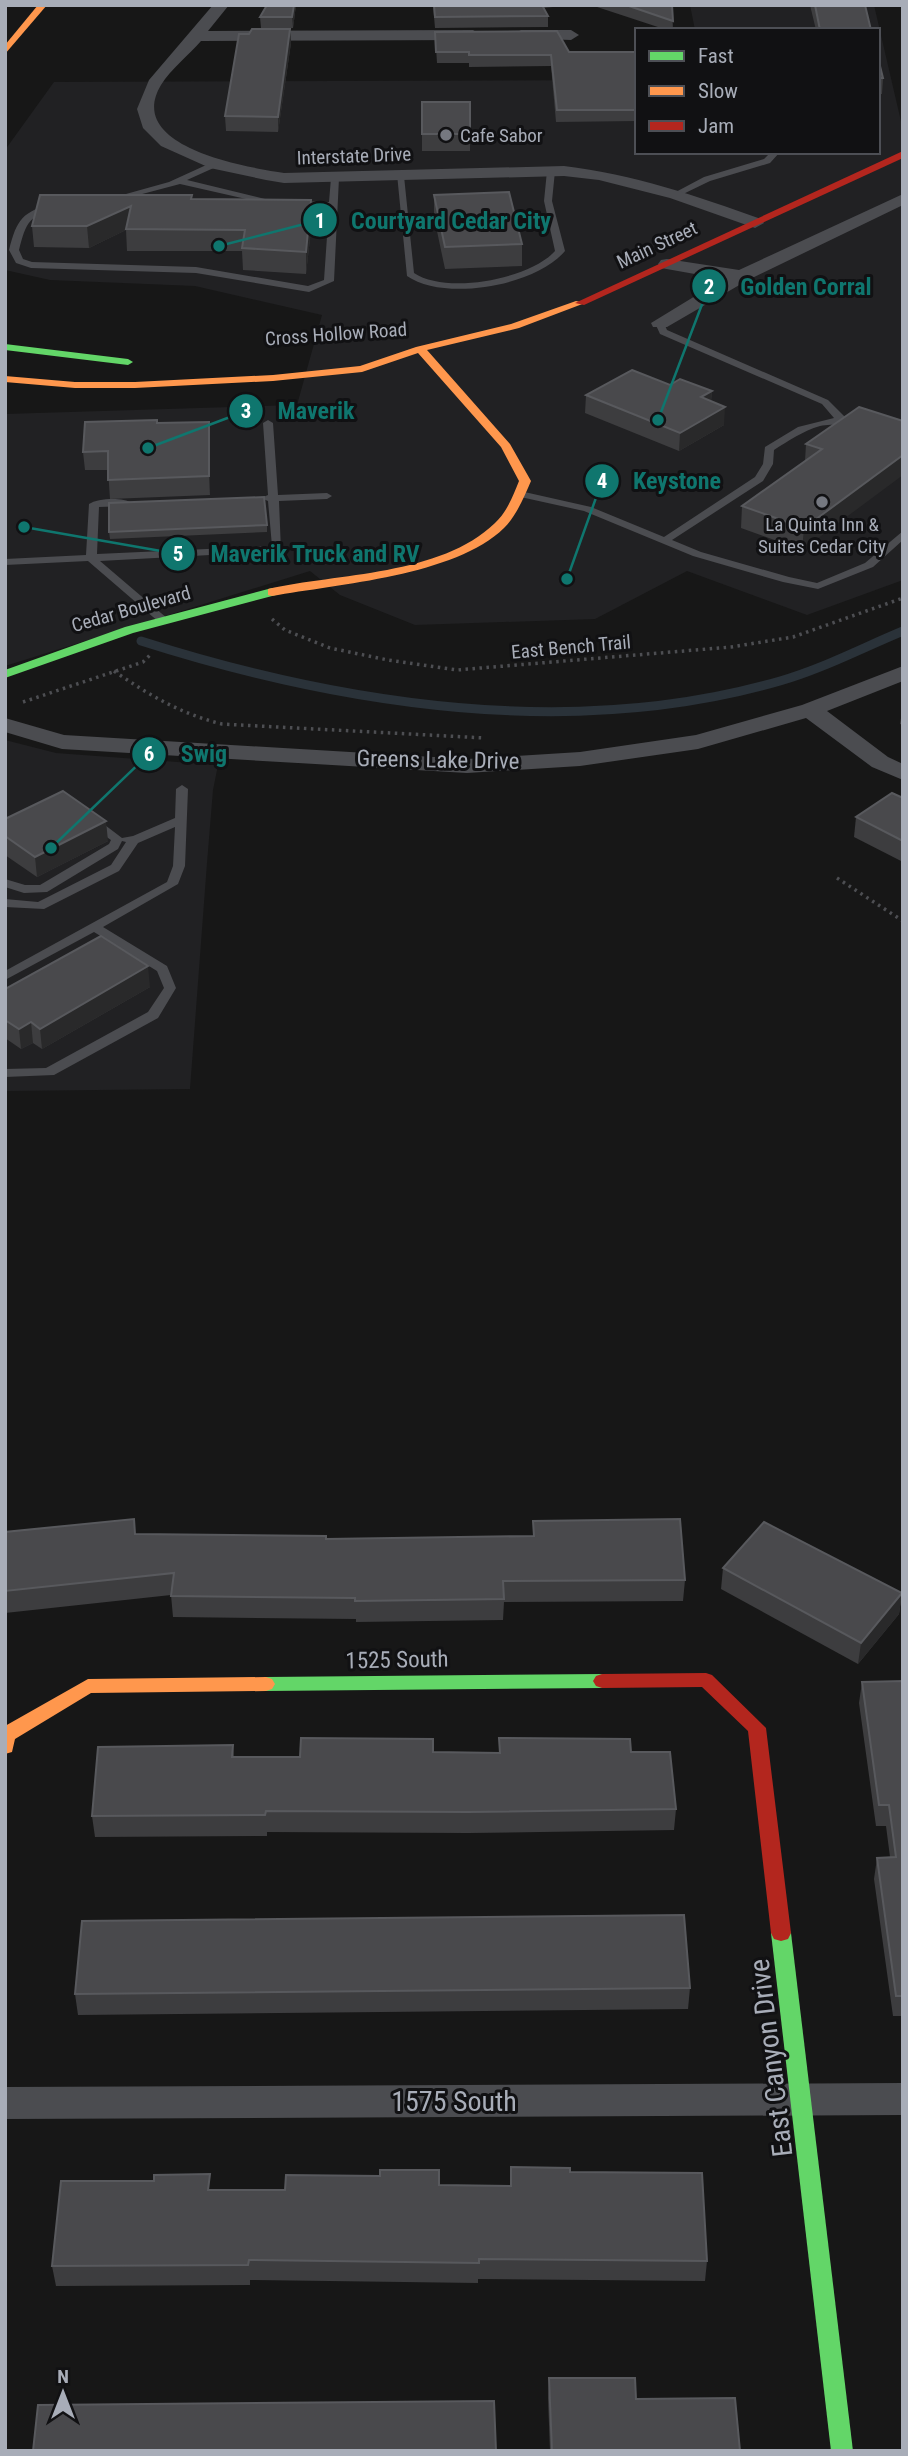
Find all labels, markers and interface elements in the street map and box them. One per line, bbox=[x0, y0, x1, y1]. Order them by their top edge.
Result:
legend bbox=[635, 28, 880, 154]
text: Fast bbox=[698, 44, 734, 68]
text: Slow bbox=[698, 79, 738, 103]
text: Jam bbox=[698, 114, 734, 138]
place label: Cafe Sabor bbox=[460, 124, 543, 147]
marker: Cafe Sabor bbox=[438, 127, 454, 143]
street label: Interstate Drive bbox=[296, 143, 412, 169]
callout: Courtyard Cedar City bbox=[302, 198, 565, 243]
text: Courtyard Cedar City bbox=[351, 207, 551, 235]
text: 1 bbox=[315, 209, 325, 233]
street label: Main Street bbox=[613, 216, 701, 274]
callout: Golden Corral bbox=[692, 264, 886, 309]
text: Golden Corral bbox=[740, 273, 872, 301]
text: 2 bbox=[704, 275, 714, 299]
street label: Cross Hollow Road bbox=[264, 318, 408, 350]
callout: Maverik bbox=[229, 388, 368, 433]
text: Maverik bbox=[278, 397, 355, 425]
text: 3 bbox=[241, 399, 251, 423]
callout: Keystone bbox=[584, 458, 735, 503]
text: Keystone bbox=[633, 467, 721, 495]
text: 4 bbox=[597, 469, 607, 493]
marker: La Quinta Inn & Suites Cedar City bbox=[814, 494, 830, 510]
place label: La Quinta Inn & Suites Cedar City bbox=[758, 513, 886, 558]
callout: Maverik Truck and RV bbox=[161, 531, 434, 576]
text: Maverik Truck and RV bbox=[210, 540, 420, 568]
text: 5 bbox=[173, 542, 183, 566]
street label: Cedar Boulevard bbox=[69, 581, 193, 637]
street label: East Bench Trail bbox=[510, 630, 632, 664]
callout: Swig bbox=[132, 731, 241, 776]
text: Swig bbox=[181, 740, 227, 768]
text: 6 bbox=[144, 742, 154, 766]
street label: Greens Lake Drive bbox=[356, 745, 520, 775]
street label: 1525 South bbox=[345, 1646, 449, 1674]
street label: East Canyon Drive bbox=[742, 1957, 800, 2159]
street label: 1575 South bbox=[391, 2085, 517, 2118]
north arrow bbox=[28, 2358, 98, 2428]
text: N bbox=[57, 2365, 69, 2388]

